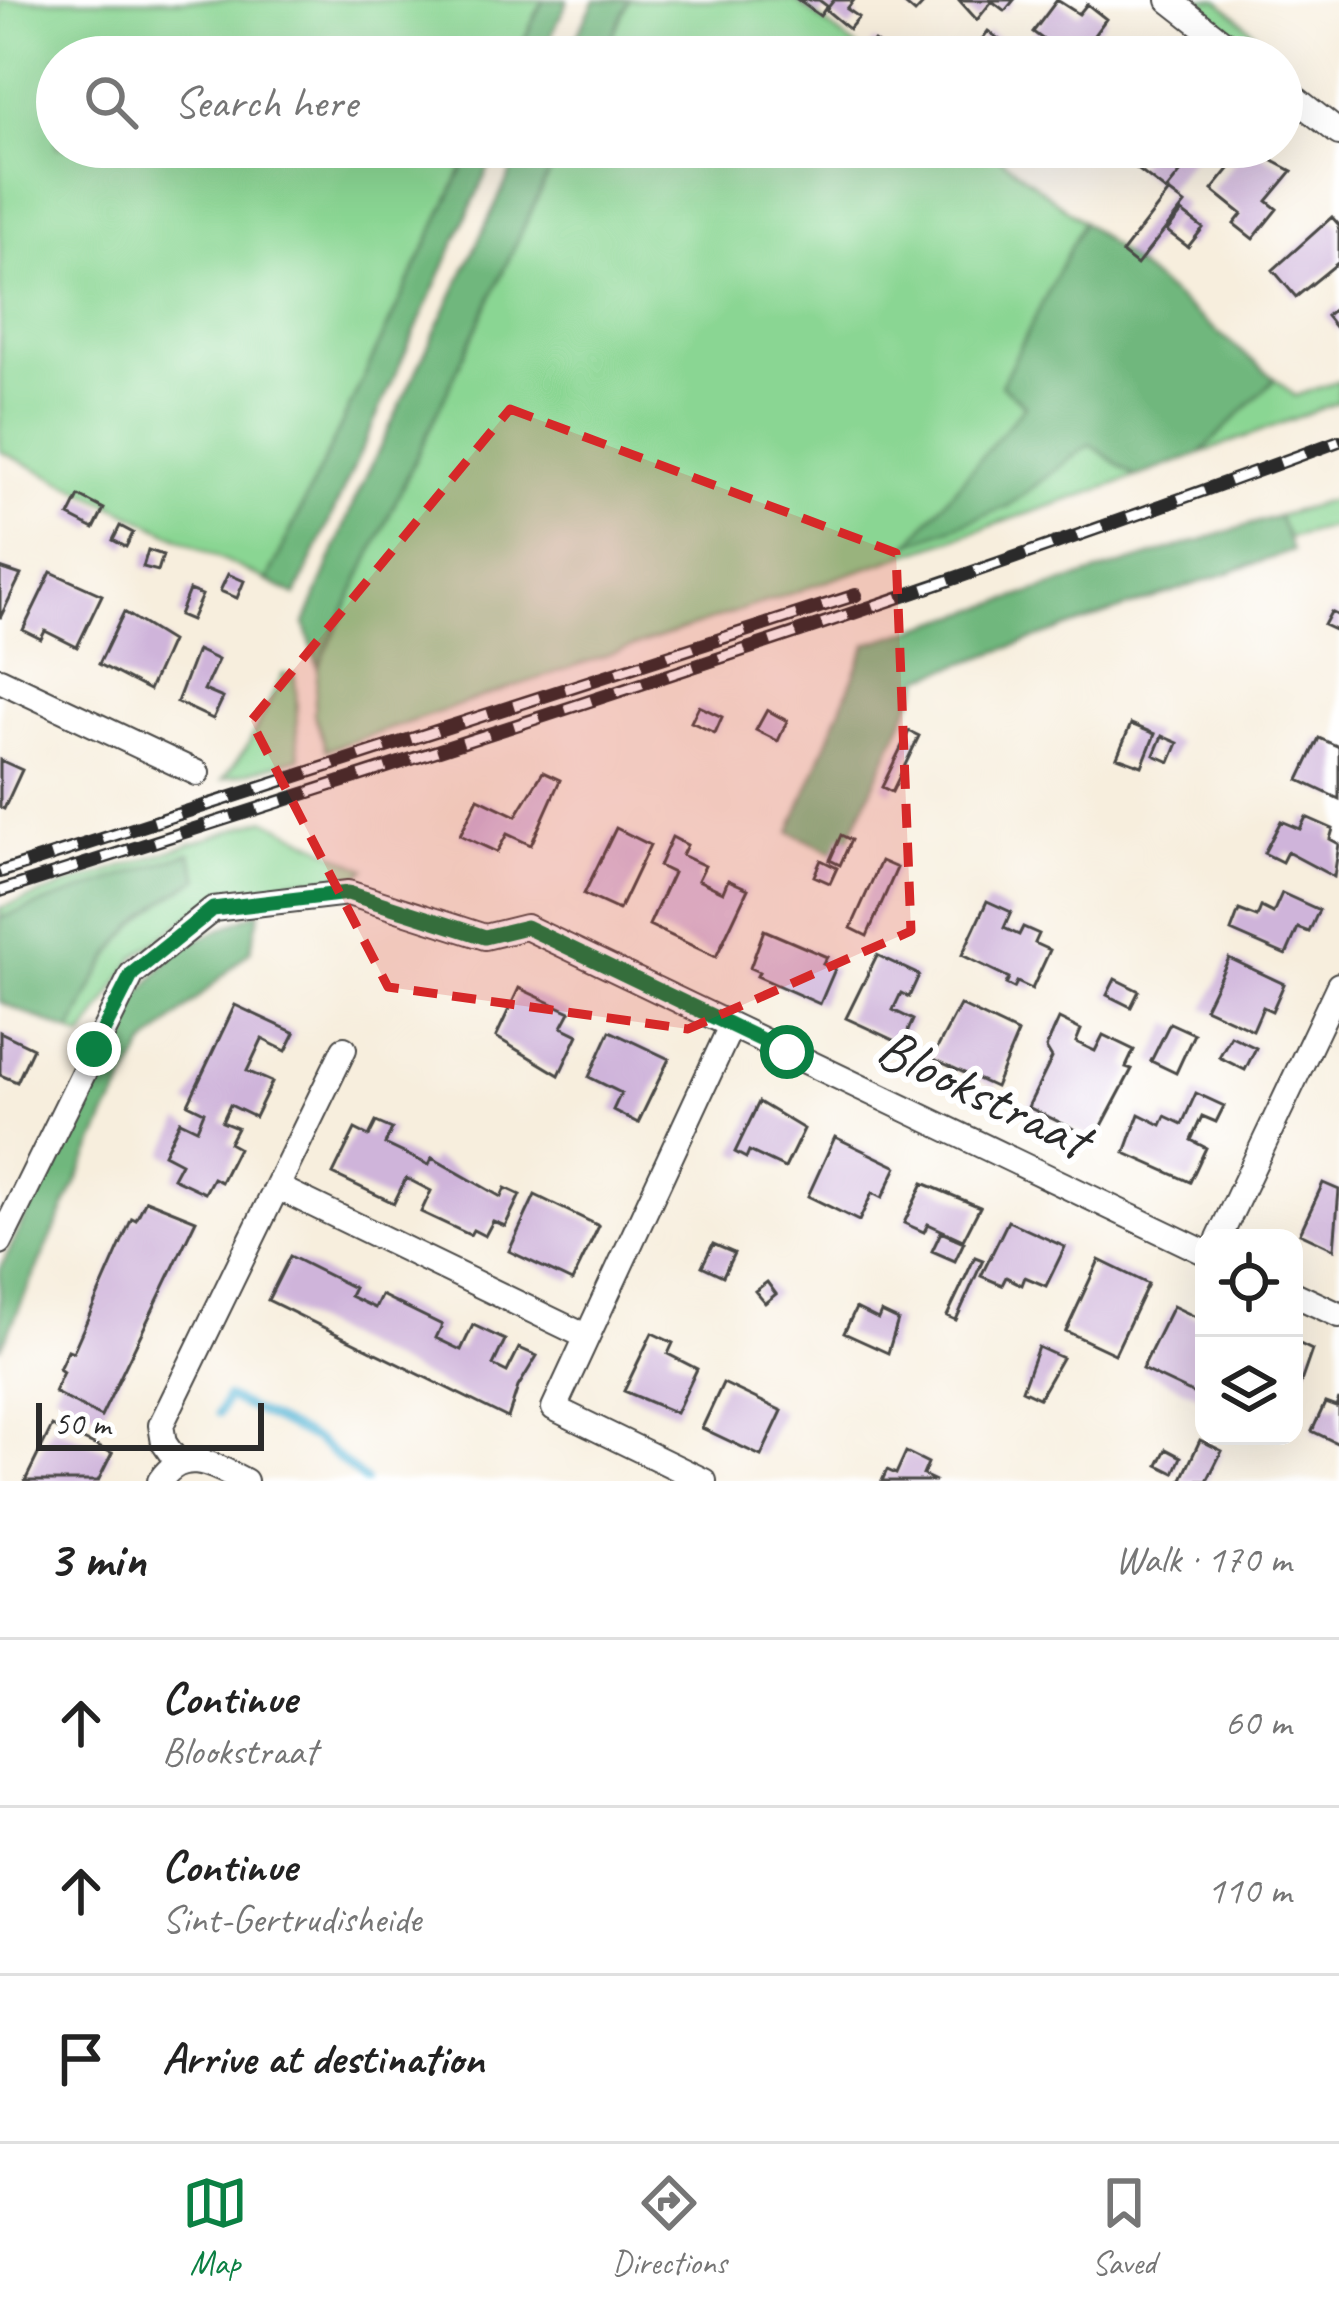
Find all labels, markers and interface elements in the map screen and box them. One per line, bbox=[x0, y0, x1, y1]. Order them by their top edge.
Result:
search box bbox=[36, 36, 1303, 168]
icon: search bbox=[78, 69, 144, 135]
text: Search here bbox=[174, 74, 357, 131]
street label: Blookstraat bbox=[866, 1011, 1108, 1178]
route end bbox=[67, 1022, 121, 1076]
route start bbox=[760, 1025, 814, 1079]
map controls bbox=[1195, 1229, 1303, 1445]
button: locate bbox=[1195, 1229, 1303, 1337]
button: layers bbox=[1195, 1337, 1303, 1445]
scale bar bbox=[36, 1397, 264, 1450]
text: 50 m bbox=[54, 1403, 110, 1445]
text: 3 min bbox=[48, 1527, 146, 1591]
text: Walk · 170 m bbox=[1115, 1535, 1291, 1584]
text: Continue bbox=[162, 1670, 296, 1727]
icon: ahead bbox=[48, 1690, 114, 1756]
text: 60 m bbox=[1225, 1698, 1291, 1747]
text: Blookstraat bbox=[162, 1727, 317, 1776]
text: Continue bbox=[162, 1838, 296, 1895]
icon: ahead bbox=[48, 1858, 114, 1924]
text: 110 m bbox=[1207, 1866, 1291, 1915]
text: Sint-Gertrudisheide bbox=[162, 1895, 421, 1944]
icon: arrive bbox=[48, 2026, 114, 2092]
text: Arrive at destination bbox=[162, 2030, 484, 2087]
tab: Map bbox=[182, 2170, 248, 2284]
tab: Directions bbox=[612, 2170, 727, 2284]
tab: Saved bbox=[1091, 2170, 1157, 2284]

